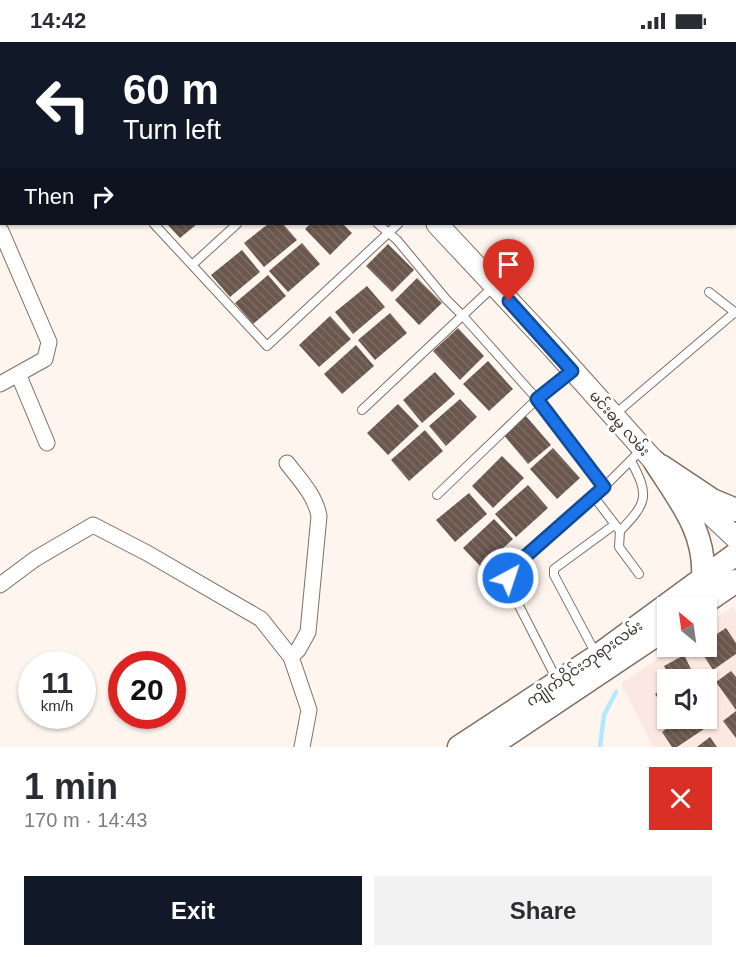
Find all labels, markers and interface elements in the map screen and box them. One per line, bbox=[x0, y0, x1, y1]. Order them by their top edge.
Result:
text: 14:42 bbox=[30, 8, 86, 33]
icon: left bbox=[24, 66, 102, 144]
text: 60 m bbox=[123, 66, 219, 113]
text: Turn left bbox=[123, 115, 221, 145]
icon: right bbox=[86, 180, 119, 213]
text: Then bbox=[24, 184, 74, 209]
pin bbox=[483, 239, 534, 301]
icon: arrive bbox=[492, 248, 525, 281]
street label: မင်းဓမ္မ လမ်း bbox=[583, 386, 654, 462]
position arrow bbox=[476, 546, 540, 610]
north arrow bbox=[657, 597, 717, 657]
map controls bbox=[657, 597, 717, 729]
street label: ကျိုက်ဝိုင်းဘုရားလမ်း bbox=[522, 616, 648, 713]
speed limit sign: 20 bbox=[108, 651, 186, 729]
text: 11 bbox=[41, 666, 73, 699]
button: sound bbox=[657, 669, 717, 729]
text: km/h bbox=[41, 697, 73, 714]
text: 1 min bbox=[24, 766, 118, 807]
button: close bbox=[649, 767, 712, 830]
text: 170 m · 14:43 bbox=[24, 809, 147, 831]
button: Exit bbox=[24, 876, 362, 945]
button: Share bbox=[374, 876, 712, 945]

